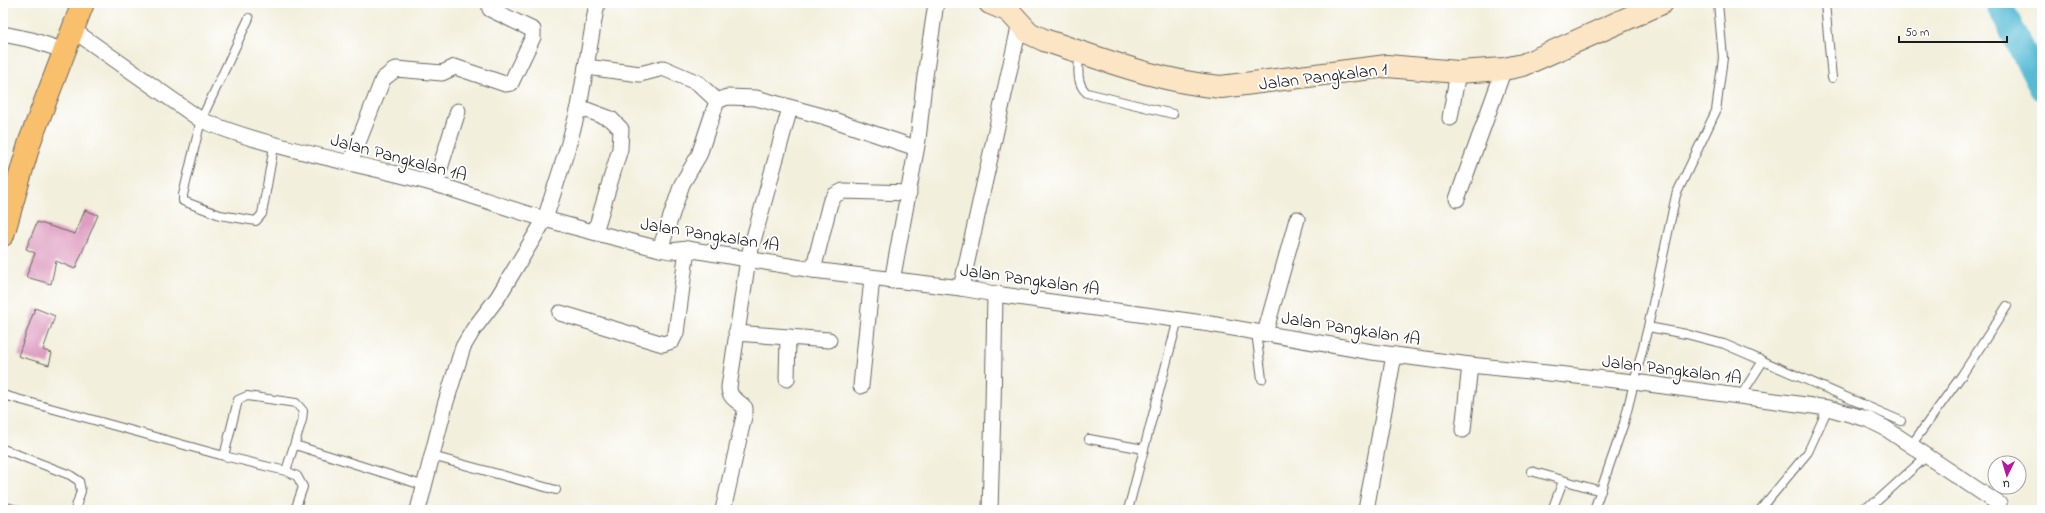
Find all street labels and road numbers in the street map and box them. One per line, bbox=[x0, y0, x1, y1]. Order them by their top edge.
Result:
street label: Jalan Pangkalan 1 bbox=[1257, 57, 1389, 100]
street label: Jalan Pangkalan 1A bbox=[327, 128, 470, 191]
street label: Jalan Pangkalan 1A bbox=[638, 212, 781, 261]
street label: Jalan Pangkalan 1A bbox=[958, 258, 1101, 305]
street label: Jalan Pangkalan 1A bbox=[1279, 306, 1422, 355]
street label: Jalan Pangkalan 1A bbox=[1600, 350, 1743, 393]

